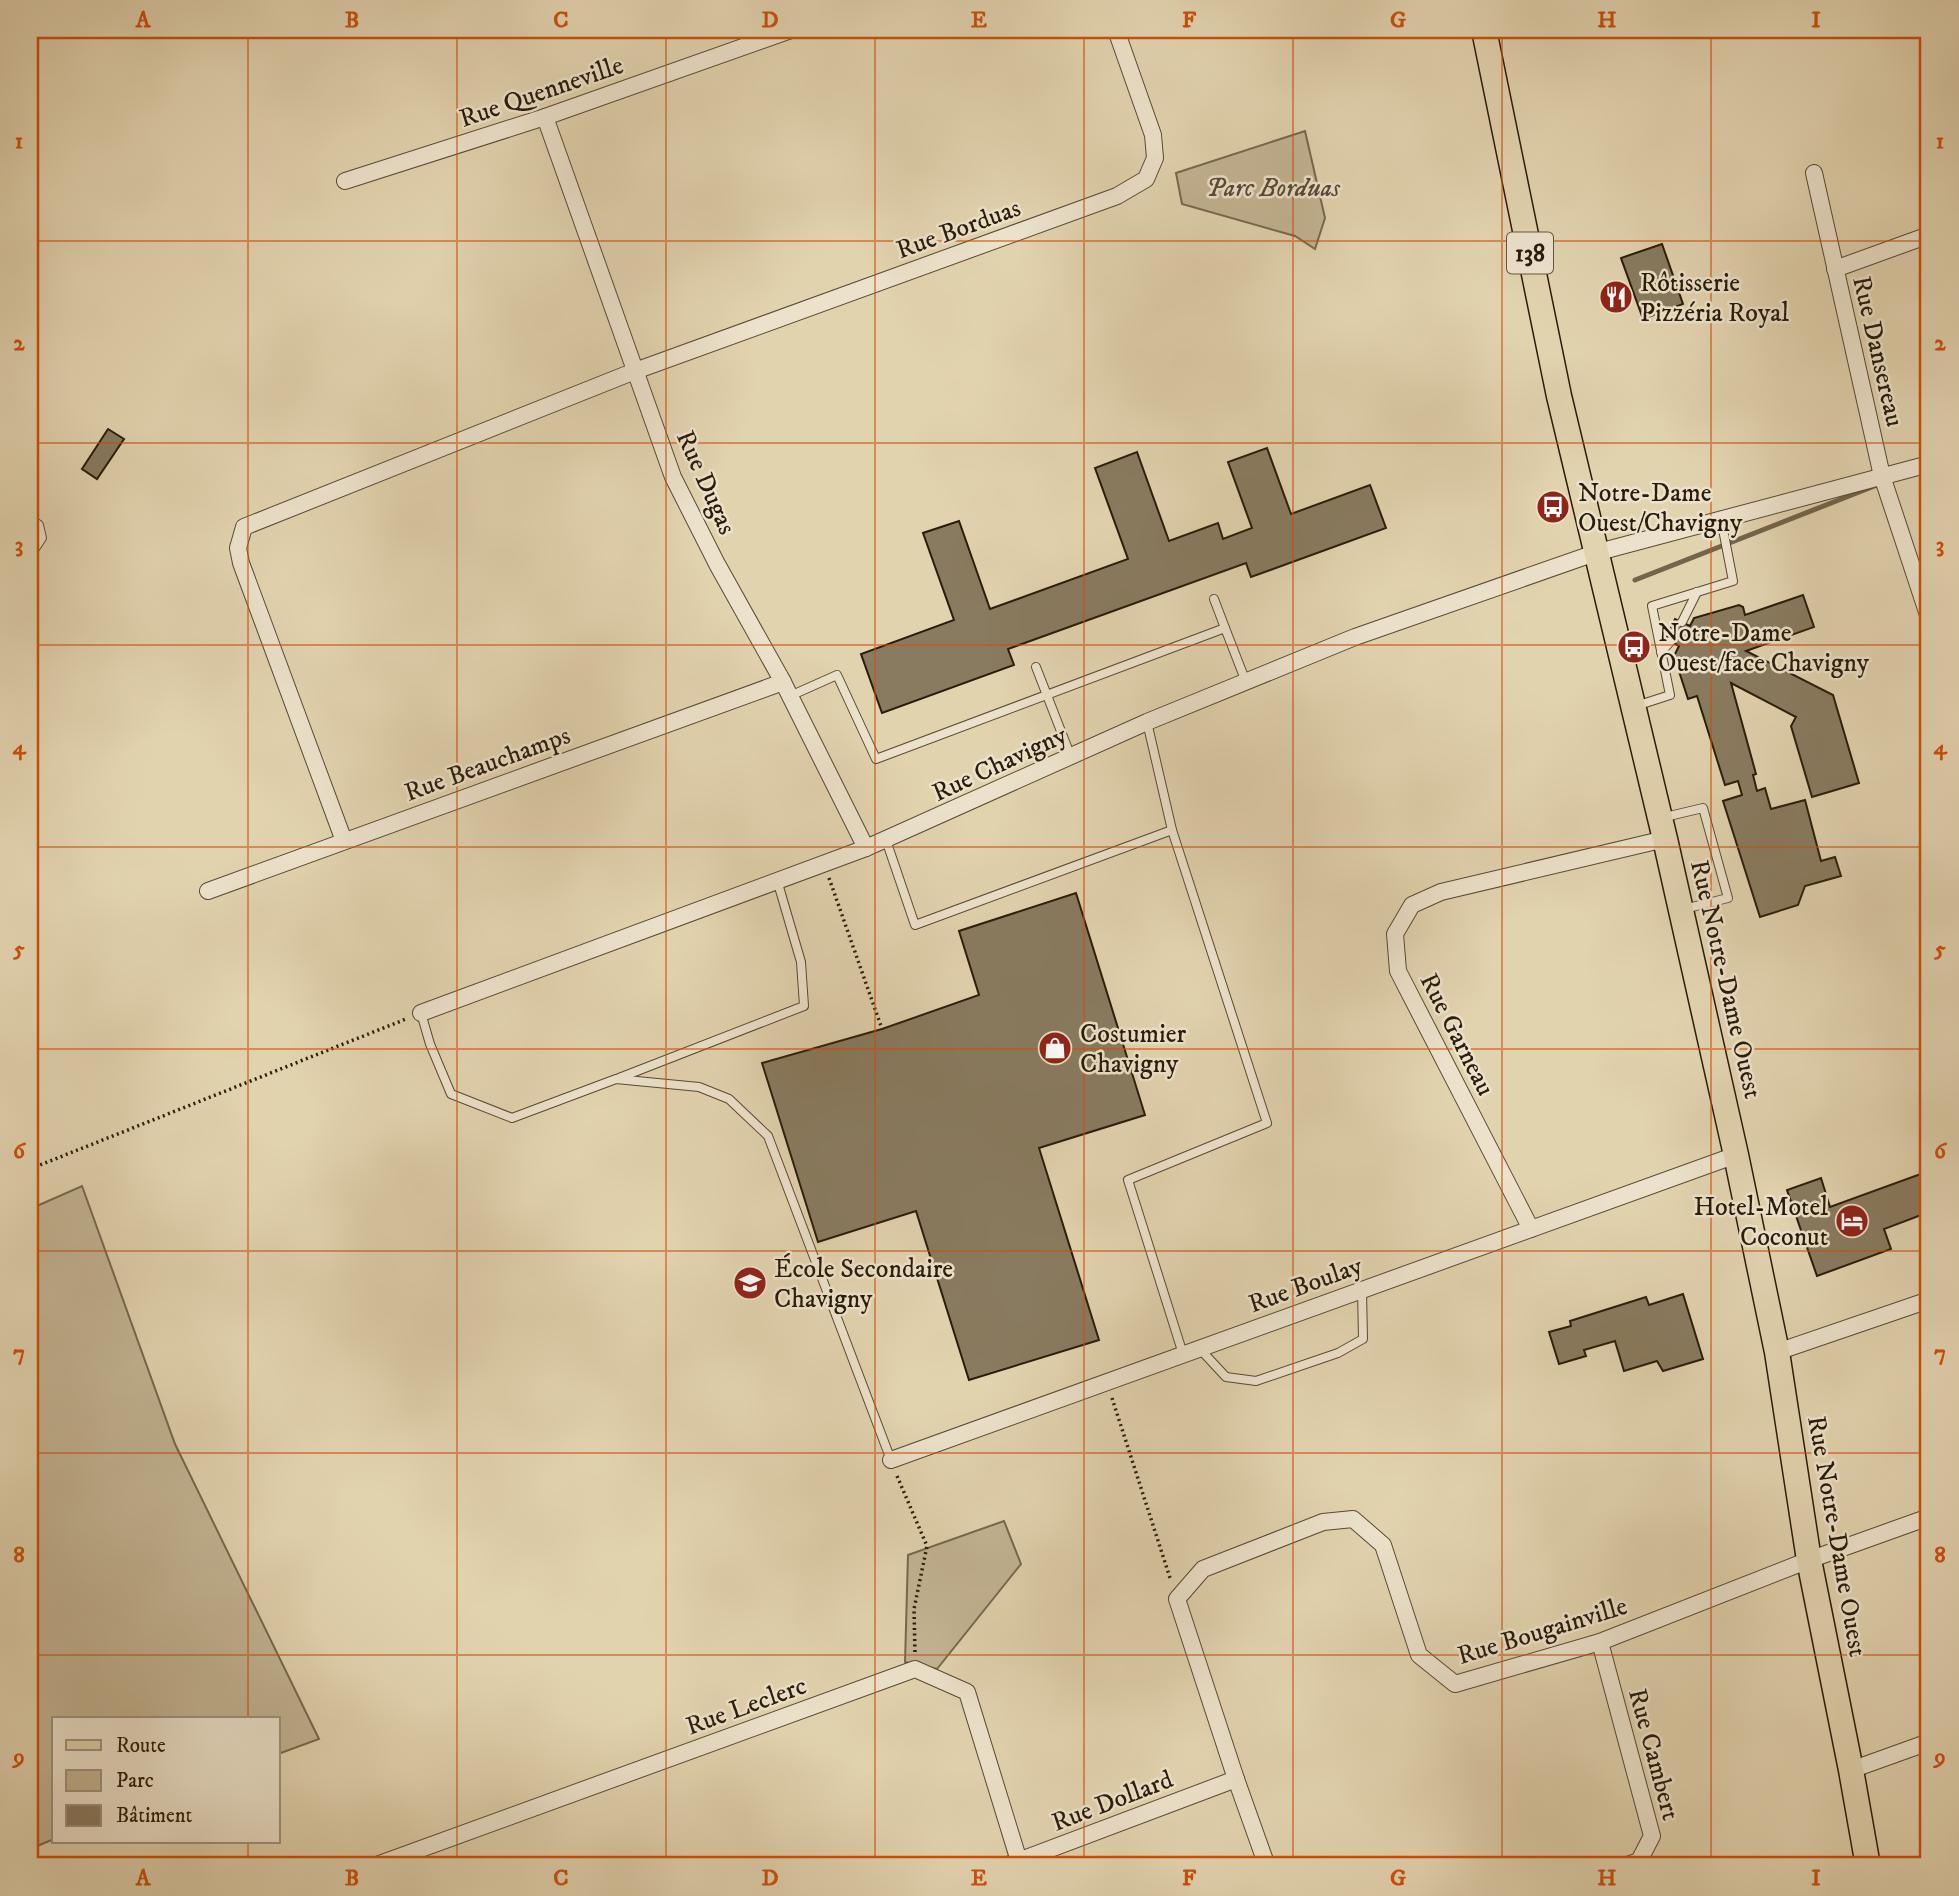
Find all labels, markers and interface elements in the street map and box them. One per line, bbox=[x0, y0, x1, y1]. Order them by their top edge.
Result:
text: A bbox=[135, 6, 152, 35]
text: B bbox=[345, 6, 359, 35]
text: C bbox=[553, 6, 569, 35]
text: D bbox=[761, 6, 779, 35]
text: E bbox=[971, 6, 987, 35]
text: F bbox=[1182, 6, 1197, 35]
text: G bbox=[1390, 6, 1406, 35]
text: H bbox=[1597, 6, 1617, 35]
text: I bbox=[1811, 6, 1821, 35]
street label: Rue Quenneville bbox=[455, 49, 628, 136]
text: 1 bbox=[15, 127, 23, 156]
text: 1 bbox=[1936, 127, 1944, 156]
park label: Parc Borduas bbox=[1206, 172, 1341, 205]
street label: Rue Borduas bbox=[892, 192, 1025, 267]
road number: 138 bbox=[1507, 232, 1553, 274]
place label: Rôtisserie Pizzéria Royal bbox=[1640, 267, 1789, 330]
street label: Rue Dansereau bbox=[1844, 273, 1911, 430]
restaurant icon: Rôtisserie Pizzéria Royal bbox=[1597, 278, 1635, 316]
text: 2 bbox=[13, 329, 25, 358]
text: 2 bbox=[1934, 329, 1946, 358]
street label: Rue Dugas bbox=[668, 425, 743, 540]
place label: Notre-Dame Ouest/Chavigny bbox=[1578, 477, 1743, 540]
bus stop icon: Notre-Dame Ouest/Chavigny bbox=[1534, 488, 1572, 526]
text: 3 bbox=[15, 531, 23, 560]
text: 3 bbox=[1936, 531, 1944, 560]
place label: Notre-Dame Ouest/face Chavigny bbox=[1658, 617, 1870, 680]
bus stop icon: Notre-Dame Ouest/face Chavigny bbox=[1615, 628, 1653, 666]
street label: Rue Beauchamps bbox=[400, 719, 575, 810]
street label: Rue Chavigny bbox=[927, 719, 1073, 810]
text: 4 bbox=[12, 733, 27, 762]
text: 4 bbox=[1933, 733, 1948, 762]
street label: Rue Notre-Dame Ouest bbox=[1682, 857, 1769, 1102]
text: 5 bbox=[12, 935, 25, 964]
text: 5 bbox=[1933, 935, 1946, 964]
street label: Rue Garneau bbox=[1412, 968, 1502, 1101]
place label: Costumier Chavigny bbox=[1080, 1018, 1187, 1081]
shop icon: Costumier Chavigny bbox=[1036, 1029, 1074, 1067]
text: 6 bbox=[13, 1137, 27, 1166]
text: 6 bbox=[1934, 1137, 1948, 1166]
place label: Hotel-Motel Coconut bbox=[1694, 1191, 1828, 1254]
hotel icon: Hotel-Motel Coconut bbox=[1833, 1202, 1871, 1240]
street label: Rue Boulay bbox=[1244, 1249, 1368, 1321]
place label: École Secondaire Chavigny bbox=[774, 1253, 953, 1316]
school or university icon: École Secondaire Chavigny bbox=[731, 1264, 769, 1302]
text: 7 bbox=[13, 1339, 25, 1368]
text: 7 bbox=[1934, 1339, 1946, 1368]
street label: Rue Notre-Dame Ouest bbox=[1799, 1413, 1874, 1659]
text: 8 bbox=[13, 1541, 25, 1570]
text: 8 bbox=[1934, 1541, 1946, 1570]
street label: Rue Bougainville bbox=[1453, 1590, 1631, 1673]
street label: Rue Leclerc bbox=[682, 1669, 811, 1743]
street label: Rue Cambert bbox=[1620, 1685, 1687, 1824]
legend bbox=[52, 1717, 280, 1843]
text: Route bbox=[116, 1733, 166, 1759]
text: 9 bbox=[11, 1743, 25, 1772]
text: 9 bbox=[1932, 1743, 1946, 1772]
street label: Rue Dollard bbox=[1047, 1763, 1178, 1840]
text: Parc bbox=[116, 1768, 154, 1794]
text: Bâtiment bbox=[116, 1803, 193, 1829]
text: A bbox=[135, 1864, 152, 1893]
text: B bbox=[345, 1864, 359, 1893]
text: C bbox=[553, 1864, 569, 1893]
text: D bbox=[761, 1864, 779, 1893]
text: E bbox=[971, 1864, 987, 1893]
text: F bbox=[1182, 1864, 1197, 1893]
text: G bbox=[1390, 1864, 1406, 1893]
text: H bbox=[1597, 1864, 1617, 1893]
text: I bbox=[1811, 1864, 1821, 1893]

